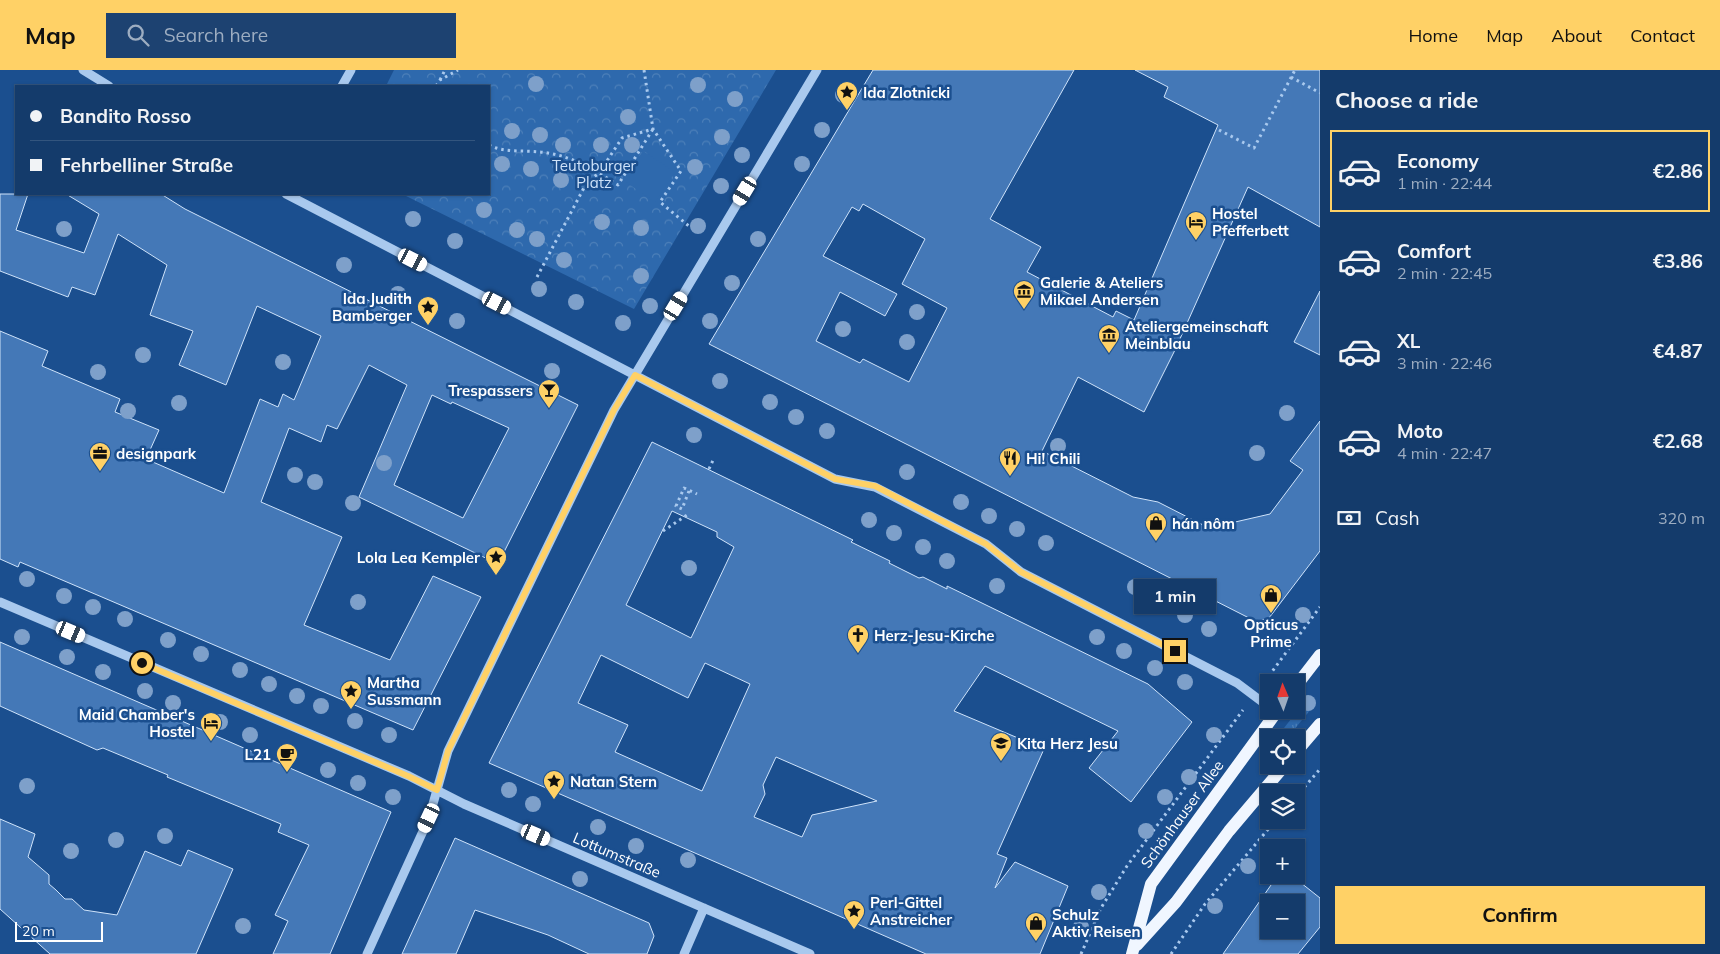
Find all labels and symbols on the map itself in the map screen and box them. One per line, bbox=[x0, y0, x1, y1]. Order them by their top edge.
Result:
place icon: Ida Zlotnicki bbox=[835, 80, 859, 111]
place label: Ida Zlotnicki bbox=[863, 83, 950, 102]
park label: Teutoburger Platz bbox=[552, 156, 637, 192]
car bbox=[730, 174, 759, 208]
place label: Hostel Pfefferbett bbox=[1212, 204, 1289, 240]
hotel icon: Hostel Pfefferbett bbox=[1184, 210, 1208, 241]
car bbox=[396, 247, 429, 273]
place label: Galerie & Ateliers Mikael Andersen bbox=[1040, 273, 1163, 309]
museum icon: Galerie & Ateliers Mikael Andersen bbox=[1012, 279, 1036, 310]
place label: Ida Judith Bamberger bbox=[332, 289, 412, 325]
car bbox=[661, 289, 690, 323]
car bbox=[480, 290, 513, 316]
place icon: Ida Judith Bamberger bbox=[416, 295, 440, 326]
place label: Ateliergemeinschaft Meinblau bbox=[1125, 317, 1268, 353]
museum icon: Ateliergemeinschaft Meinblau bbox=[1097, 323, 1121, 354]
bar icon: Trespassers bbox=[537, 378, 561, 409]
place label: Trespassers bbox=[448, 381, 533, 400]
office icon: designpark bbox=[88, 441, 112, 472]
place label: designpark bbox=[116, 444, 197, 463]
restaurant icon: Hi! Chili bbox=[998, 446, 1022, 477]
place label: Hi! Chili bbox=[1026, 449, 1080, 468]
shop icon: hán nôm bbox=[1144, 511, 1168, 542]
place label: hán nôm bbox=[1172, 514, 1235, 533]
place icon: Lola Lea Kempler bbox=[484, 545, 508, 576]
place label: Lola Lea Kempler bbox=[357, 548, 480, 567]
callout: 1 min bbox=[1134, 578, 1216, 614]
shop icon: Opticus Prime bbox=[1259, 583, 1283, 614]
place label: Opticus Prime bbox=[1244, 615, 1298, 651]
car bbox=[54, 619, 87, 645]
church icon: Herz-Jesu-Kirche bbox=[846, 623, 870, 654]
place label: Herz-Jesu-Kirche bbox=[874, 626, 995, 645]
route end bbox=[1164, 640, 1186, 662]
route start bbox=[131, 652, 153, 674]
place label: Martha Sussmann bbox=[367, 673, 442, 709]
north arrow bbox=[1260, 674, 1305, 719]
place icon: Martha Sussmann bbox=[339, 679, 363, 710]
place label: Maid Chamber's Hostel bbox=[79, 705, 195, 741]
hotel icon: Maid Chamber's Hostel bbox=[199, 711, 223, 742]
school or university icon: Kita Herz Jesu bbox=[989, 731, 1013, 762]
place label: Kita Herz Jesu bbox=[1017, 734, 1118, 753]
cafe icon: L21 bbox=[275, 742, 299, 773]
place label: L21 bbox=[245, 745, 271, 764]
street label: Schönhauser Allee bbox=[1136, 756, 1228, 872]
place icon: Natan Stern bbox=[542, 769, 566, 800]
place label: Natan Stern bbox=[570, 772, 657, 791]
car bbox=[415, 801, 442, 835]
car bbox=[519, 822, 552, 848]
street label: Lottumstraße bbox=[570, 828, 664, 882]
place label: Perl-Gittel Anstreicher bbox=[870, 893, 952, 929]
place icon: Perl-Gittel Anstreicher bbox=[842, 899, 866, 930]
place label: Schulz Aktiv Reisen bbox=[1052, 905, 1140, 941]
shop icon: Schulz Aktiv Reisen bbox=[1024, 911, 1048, 942]
scale bar bbox=[15, 919, 102, 942]

